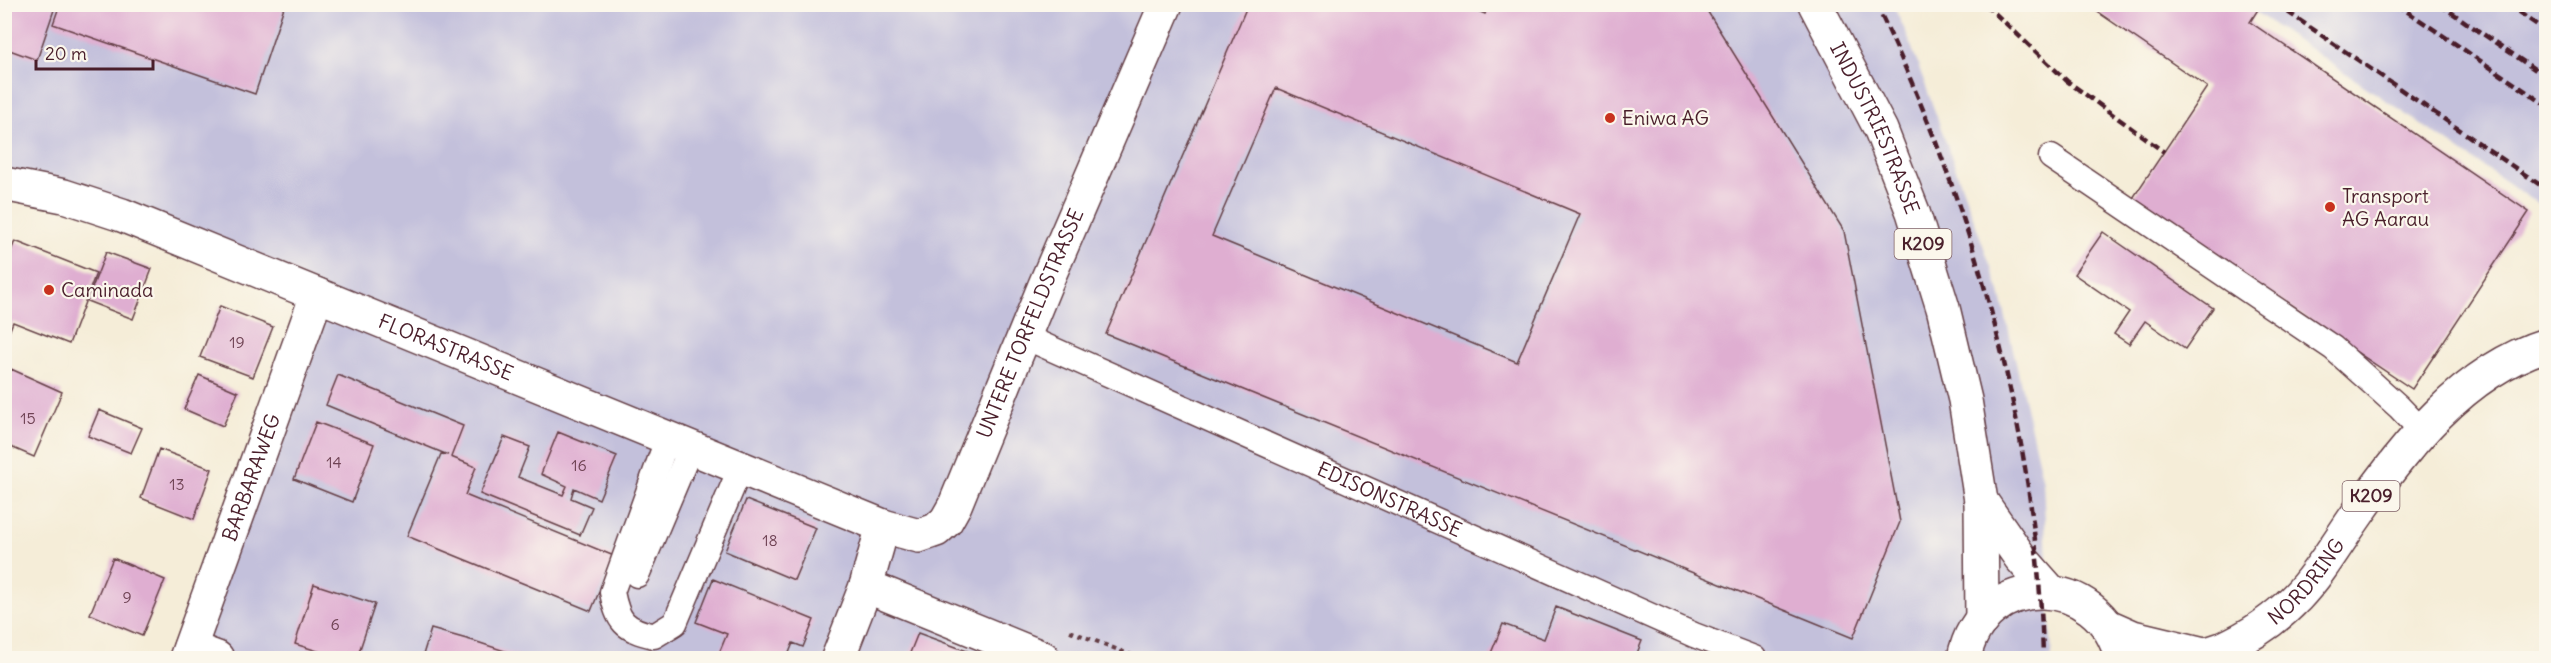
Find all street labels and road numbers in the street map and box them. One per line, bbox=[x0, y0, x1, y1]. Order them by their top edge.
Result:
street label: INDUSTRIESTRASSE bbox=[1825, 38, 1925, 217]
street label: UNTERE TORFELDSTRASSE bbox=[971, 205, 1088, 442]
road number: K209 bbox=[1894, 229, 1952, 259]
street label: FLORASTRASSE bbox=[375, 308, 517, 386]
street label: BARBARAWEG bbox=[216, 410, 285, 544]
street label: EDISONSTRASSE bbox=[1313, 456, 1466, 542]
road number: K209 bbox=[2342, 481, 2400, 511]
street label: NORDRING bbox=[2262, 533, 2349, 630]

